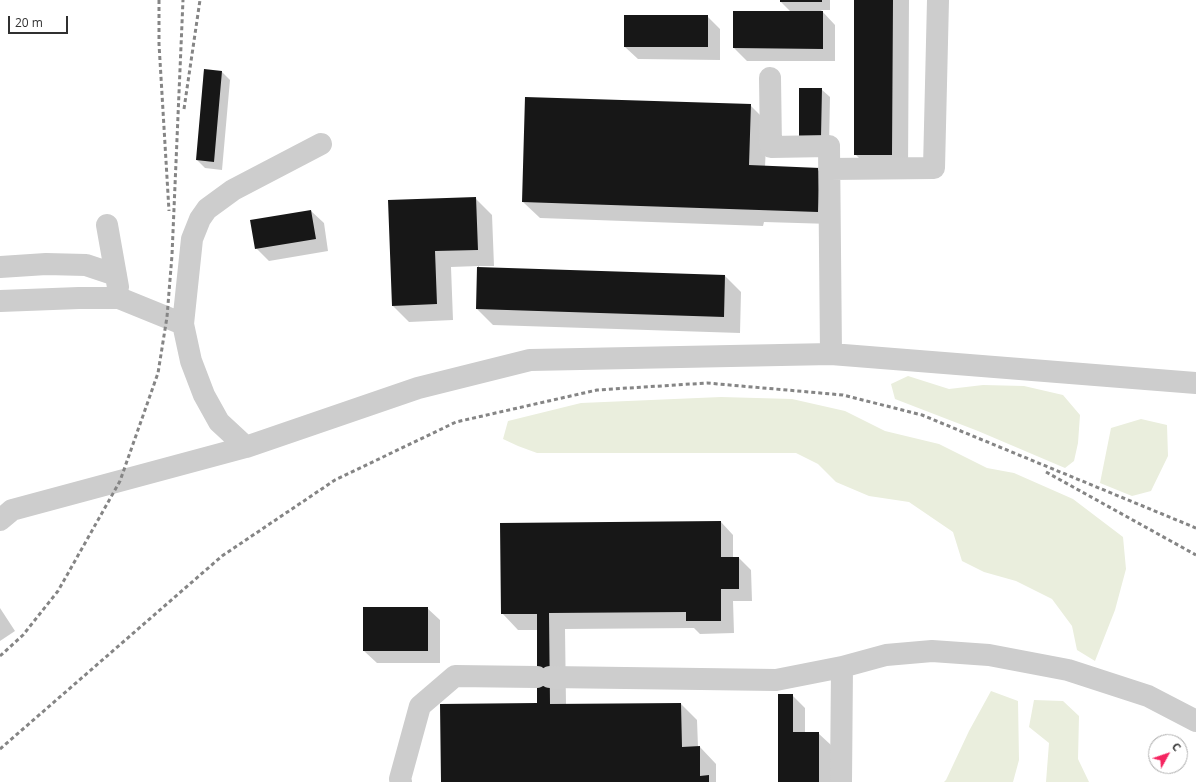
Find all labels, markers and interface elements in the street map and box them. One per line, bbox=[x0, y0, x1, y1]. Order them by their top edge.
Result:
scale bar bbox=[10, 8, 70, 34]
text: 20 m bbox=[15, 14, 43, 31]
north arrow bbox=[1148, 734, 1188, 774]
text: С bbox=[1169, 739, 1185, 754]

